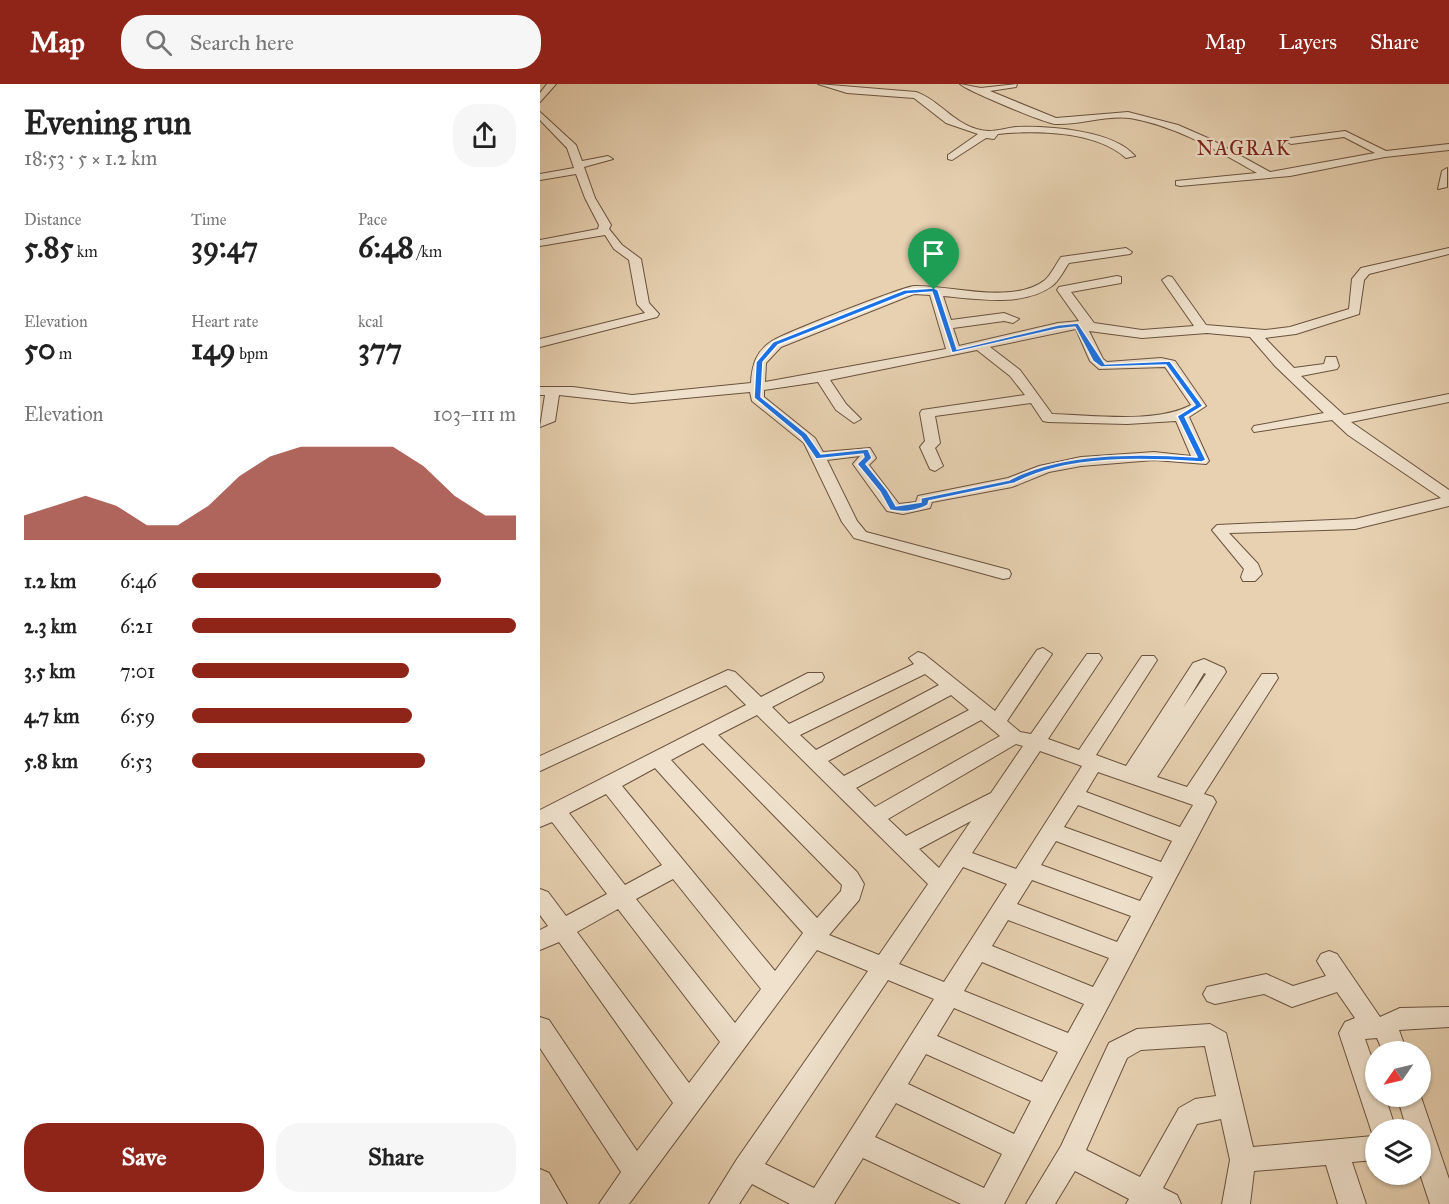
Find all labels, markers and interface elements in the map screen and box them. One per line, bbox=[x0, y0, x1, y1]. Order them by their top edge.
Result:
search box bbox=[121, 15, 541, 69]
text: Map bbox=[30, 25, 85, 60]
icon: search bbox=[142, 26, 175, 59]
text: Search here bbox=[190, 29, 294, 56]
text: Map bbox=[1205, 29, 1246, 55]
text: Layers bbox=[1279, 29, 1337, 55]
text: Share bbox=[1370, 29, 1419, 55]
text: Evening run bbox=[24, 103, 191, 143]
button: share bbox=[453, 104, 516, 167]
district label: NAGRAK bbox=[1196, 136, 1292, 160]
text: 18:53 · 5 × 1.2 km bbox=[24, 146, 157, 170]
text: Distance bbox=[24, 210, 81, 229]
text: Time bbox=[191, 210, 226, 229]
text: Pace bbox=[358, 210, 387, 229]
pin bbox=[908, 228, 959, 290]
text: 5.85 bbox=[24, 229, 73, 265]
text: 39:47 bbox=[191, 229, 258, 265]
text: 6:48 bbox=[358, 229, 414, 265]
icon: arrive bbox=[917, 237, 950, 270]
text: km bbox=[73, 242, 98, 261]
text: /km bbox=[414, 242, 442, 261]
text: Elevation bbox=[24, 312, 88, 331]
text: Heart rate bbox=[191, 312, 258, 331]
text: kcal bbox=[358, 312, 383, 331]
text: 50 bbox=[24, 331, 55, 367]
text: 149 bbox=[191, 331, 236, 367]
text: 377 bbox=[358, 331, 402, 367]
text: m bbox=[55, 344, 72, 363]
text: bpm bbox=[236, 344, 268, 363]
text: Elevation bbox=[24, 402, 103, 426]
text: 103–111 m bbox=[433, 402, 516, 426]
text: 1.2 km bbox=[24, 569, 76, 593]
text: 6:46 bbox=[120, 569, 157, 593]
text: 2.3 km bbox=[24, 614, 77, 638]
text: 6:21 bbox=[120, 614, 153, 638]
text: 3.5 km bbox=[24, 659, 76, 683]
text: 7:01 bbox=[120, 659, 155, 683]
text: 4.7 km bbox=[24, 704, 80, 728]
text: 6:59 bbox=[120, 704, 155, 728]
text: 5.8 km bbox=[24, 749, 78, 773]
text: 6:53 bbox=[120, 749, 153, 773]
north arrow bbox=[1365, 1041, 1431, 1107]
map controls bbox=[1365, 1041, 1431, 1185]
button: layers bbox=[1365, 1119, 1431, 1185]
button: Save bbox=[24, 1123, 264, 1192]
button: Share bbox=[276, 1123, 516, 1192]

